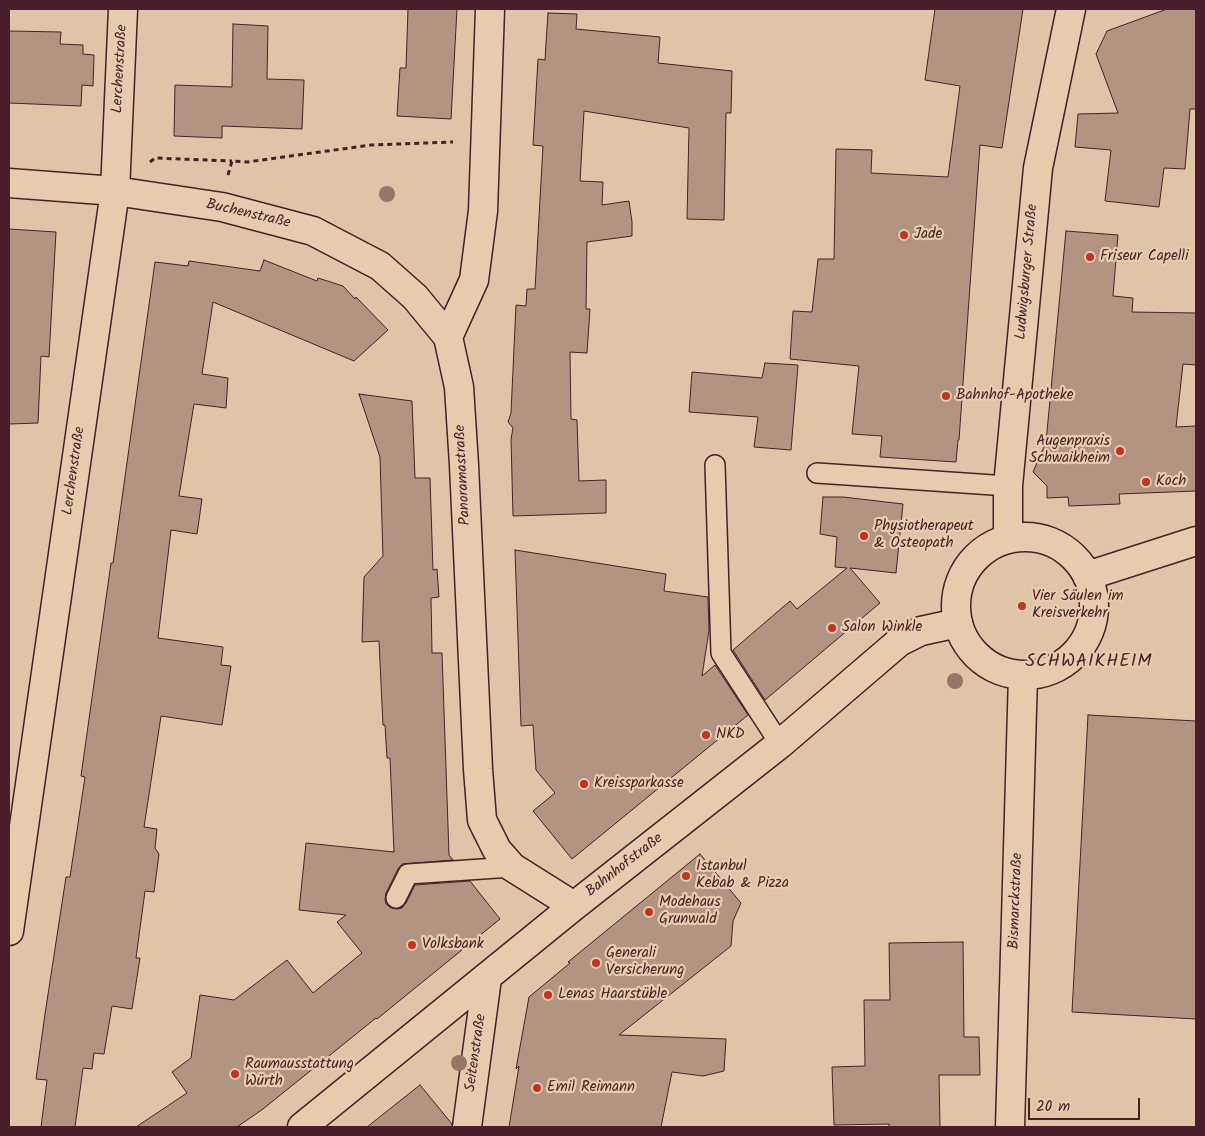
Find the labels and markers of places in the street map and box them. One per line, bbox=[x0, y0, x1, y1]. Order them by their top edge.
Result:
place label: Jade bbox=[914, 226, 942, 244]
marker: Jade bbox=[898, 229, 910, 241]
place label: Friseur Capelli bbox=[1100, 248, 1189, 266]
marker: Friseur Capelli bbox=[1084, 251, 1096, 263]
place label: Bahnhof-Apotheke bbox=[956, 387, 1073, 405]
marker: Bahnhof-Apotheke bbox=[940, 390, 952, 402]
place label: Augenpraxis Schwaikheim bbox=[1029, 433, 1110, 468]
marker: Augenpraxis Schwaikheim bbox=[1114, 445, 1126, 457]
place label: Koch bbox=[1156, 473, 1186, 491]
marker: Koch bbox=[1140, 476, 1152, 488]
place label: Physiotherapeut & Osteopath bbox=[874, 518, 974, 553]
marker: Physiotherapeut & Osteopath bbox=[858, 530, 870, 542]
place label: Vier Säulen im Kreisverkehr bbox=[1032, 588, 1123, 623]
marker: Vier Säulen im Kreisverkehr bbox=[1016, 600, 1028, 612]
place label: Salon Winkle bbox=[842, 619, 922, 637]
marker: Salon Winkle bbox=[826, 622, 838, 634]
place label: NKD bbox=[716, 726, 745, 744]
marker: NKD bbox=[700, 729, 712, 741]
place label: Kreissparkasse bbox=[594, 775, 684, 793]
marker: Kreissparkasse bbox=[578, 778, 590, 790]
place label: Istanbul Kebab & Pizza bbox=[696, 858, 789, 893]
marker: Istanbul Kebab & Pizza bbox=[680, 870, 692, 882]
place label: Modehaus Grunwald bbox=[659, 894, 721, 929]
marker: Modehaus Grunwald bbox=[643, 906, 655, 918]
place label: Volksbank bbox=[422, 936, 484, 954]
marker: Volksbank bbox=[406, 939, 418, 951]
place label: Generali Versicherung bbox=[606, 945, 684, 980]
marker: Generali Versicherung bbox=[590, 957, 602, 969]
place label: Lenas Haarstüble bbox=[558, 986, 667, 1004]
marker: Lenas Haarstüble bbox=[542, 989, 554, 1001]
place label: Raumausstattung Würth bbox=[245, 1056, 354, 1091]
marker: Raumausstattung Würth bbox=[229, 1068, 241, 1080]
place label: Emil Reimann bbox=[547, 1079, 635, 1097]
marker: Emil Reimann bbox=[531, 1082, 543, 1094]

